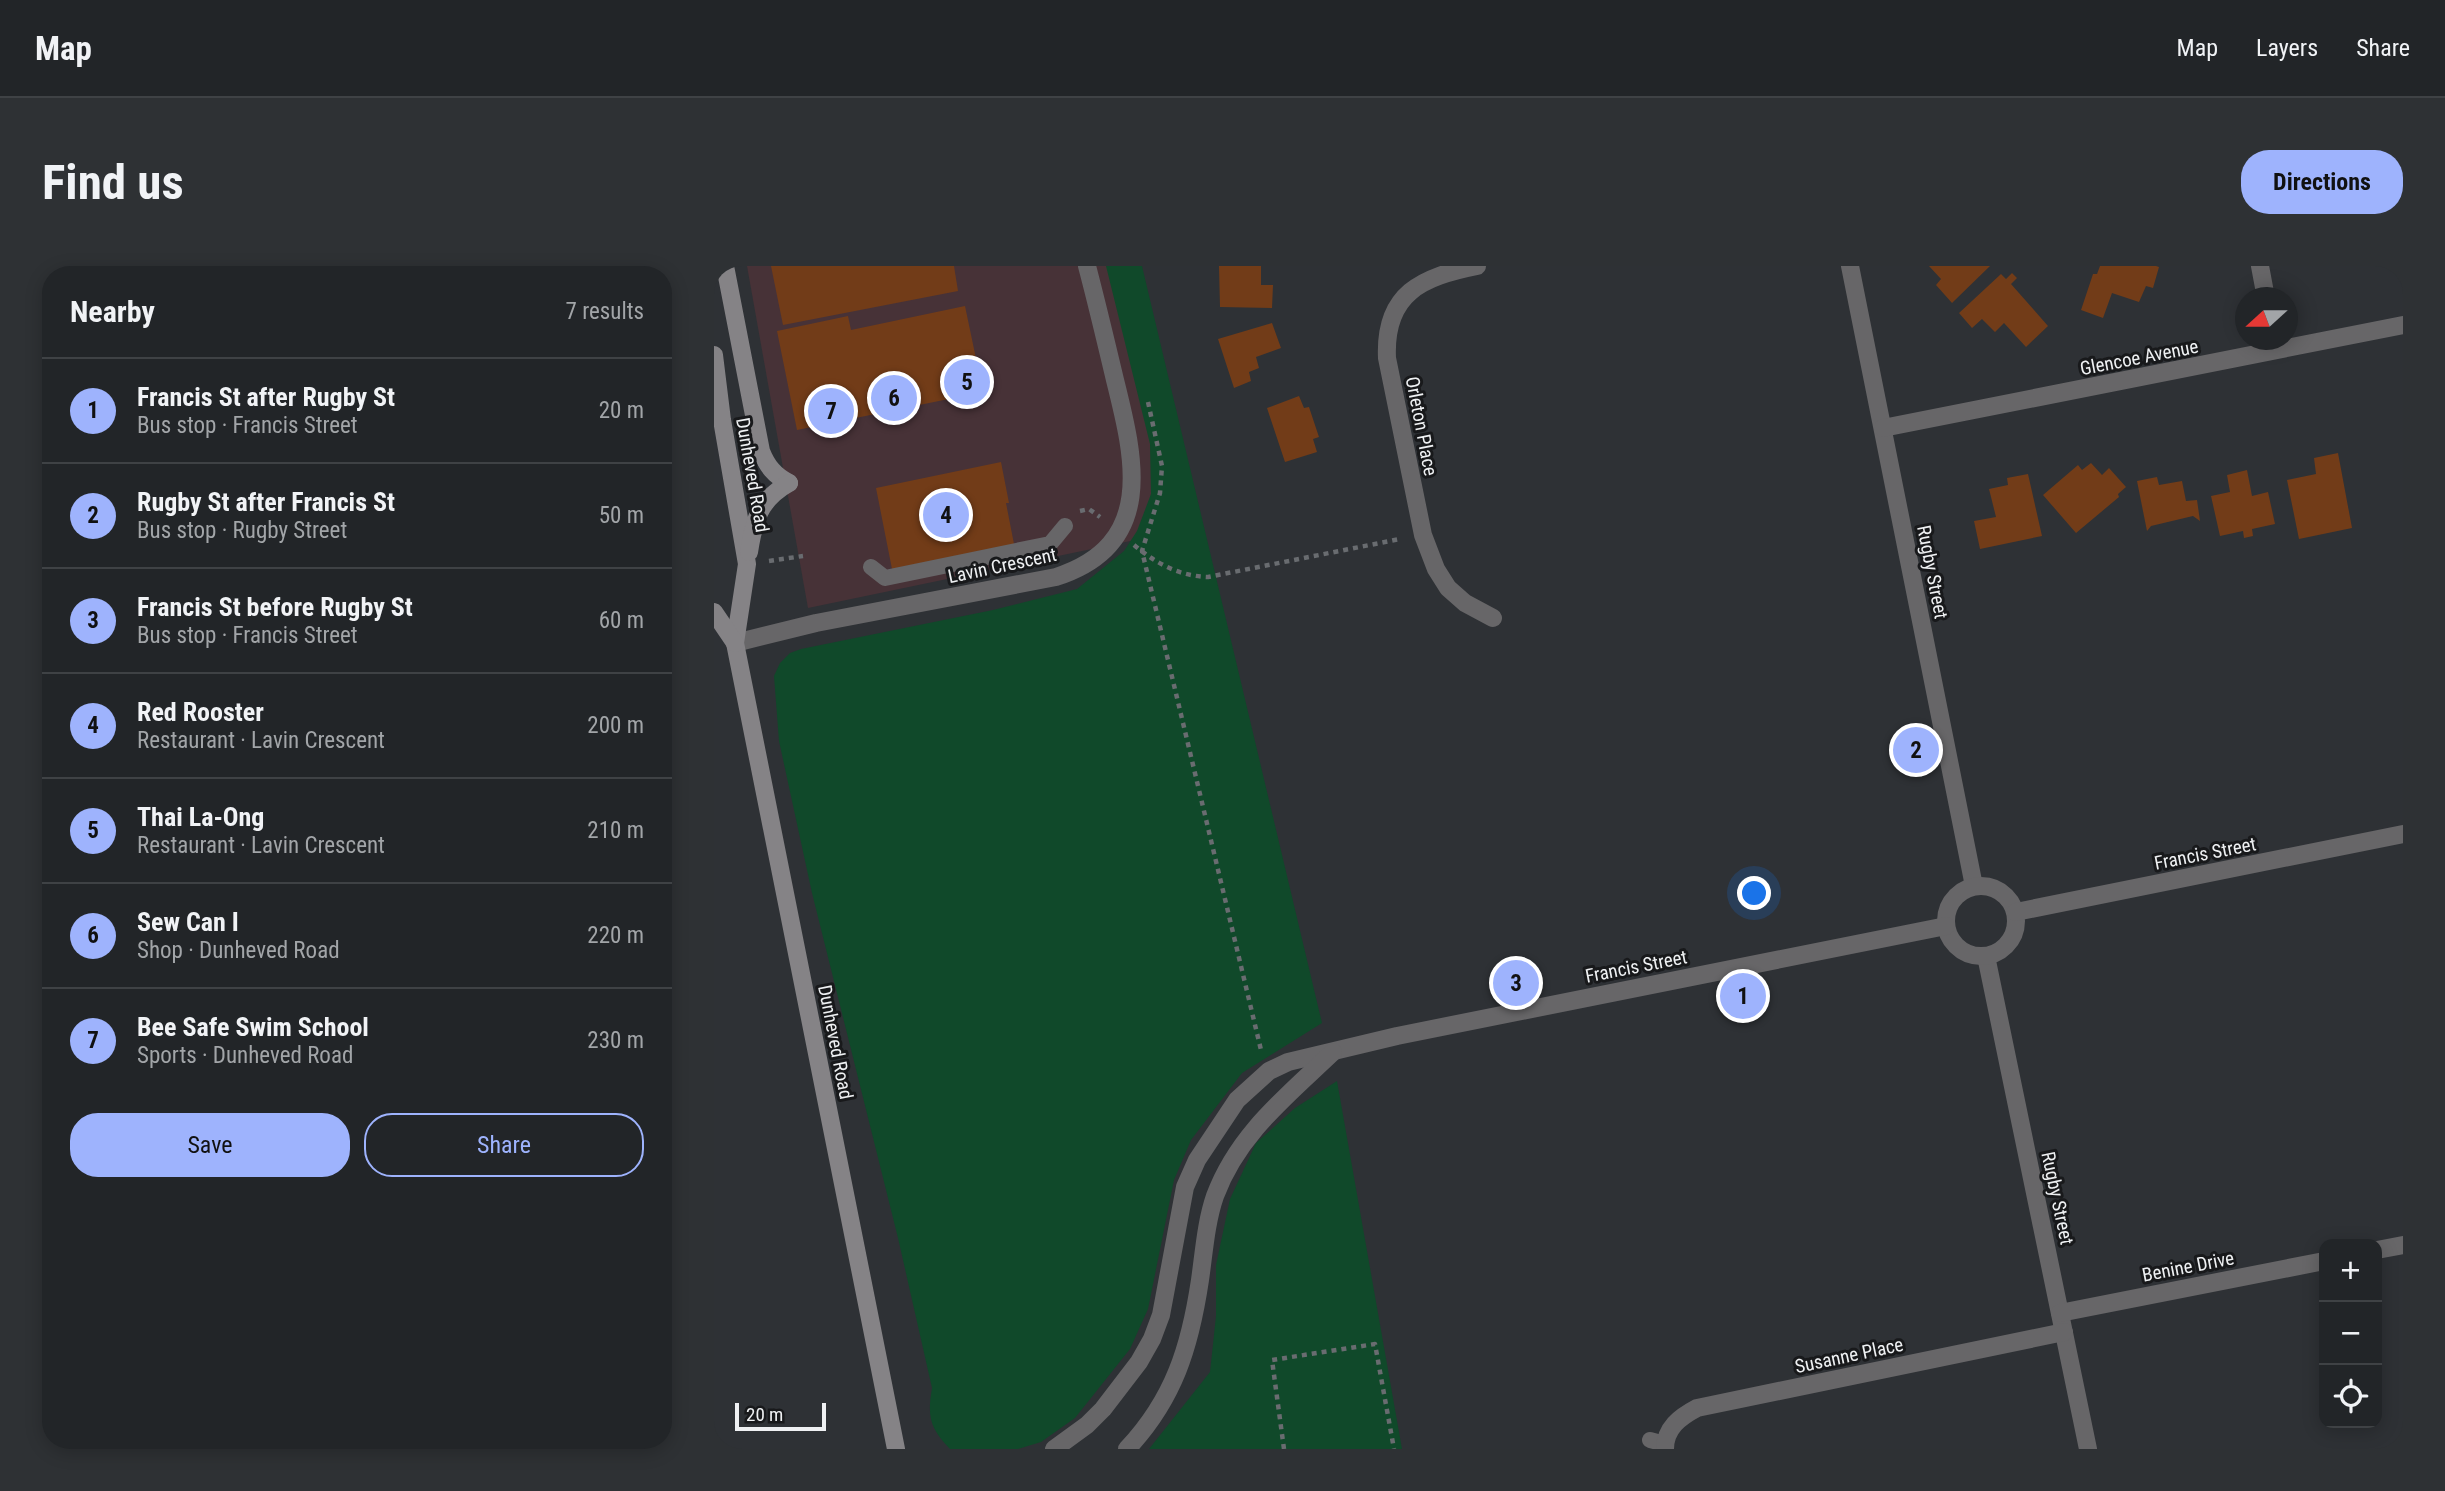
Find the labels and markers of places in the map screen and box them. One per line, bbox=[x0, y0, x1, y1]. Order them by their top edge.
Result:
pin: 5 bbox=[944, 356, 990, 408]
pin: 6 bbox=[871, 372, 917, 424]
pin: 7 bbox=[808, 385, 854, 437]
pin: 4 bbox=[923, 489, 969, 541]
pin: 2 bbox=[1893, 724, 1939, 776]
pin: 3 bbox=[1493, 957, 1539, 1009]
pin: 1 bbox=[1720, 970, 1766, 1022]

